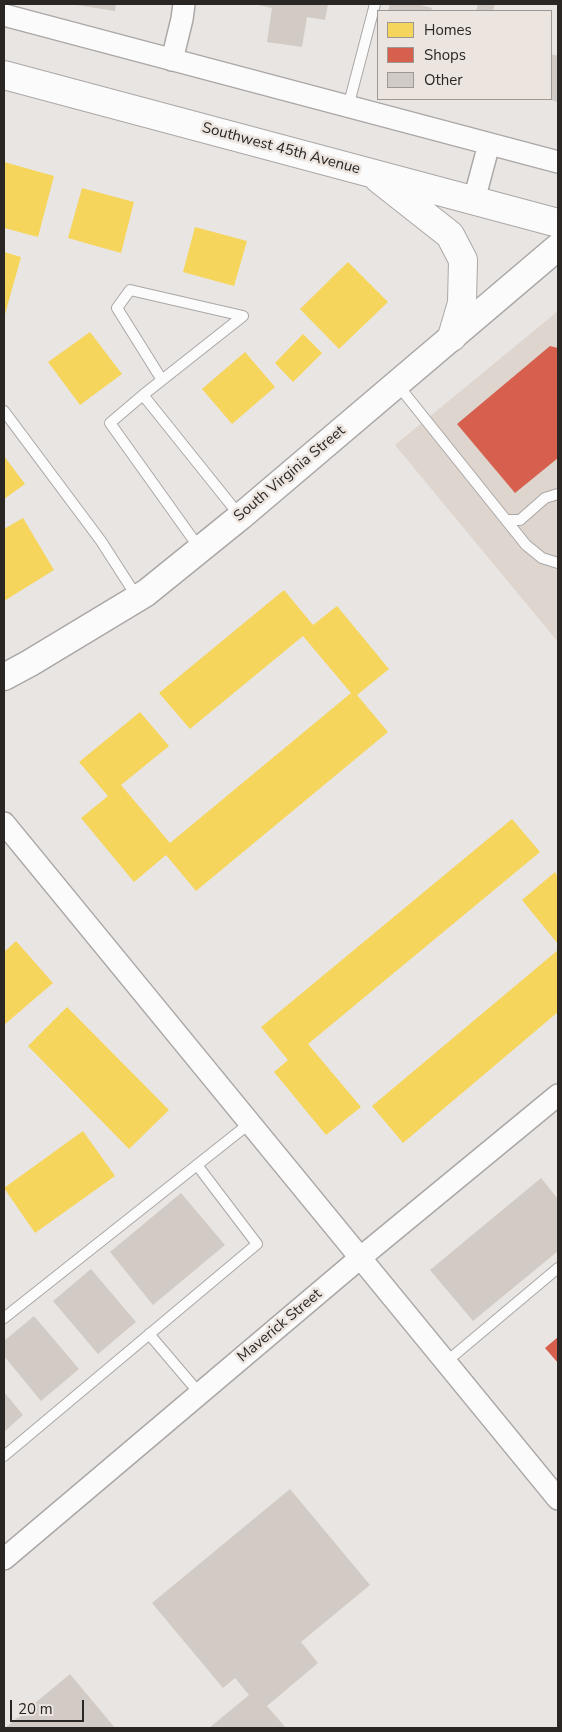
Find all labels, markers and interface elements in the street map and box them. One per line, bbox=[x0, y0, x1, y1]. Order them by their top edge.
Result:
legend bbox=[377, 10, 552, 100]
text: Homes bbox=[424, 20, 472, 40]
text: Shops bbox=[424, 45, 466, 65]
text: Other bbox=[424, 70, 463, 90]
street label: Southwest 45th Avenue bbox=[200, 119, 362, 179]
street label: South Virginia Street bbox=[231, 422, 349, 526]
street label: Maverick Street bbox=[234, 1286, 326, 1366]
scale bar bbox=[12, 1690, 86, 1722]
text: 20 m bbox=[18, 1699, 53, 1719]

